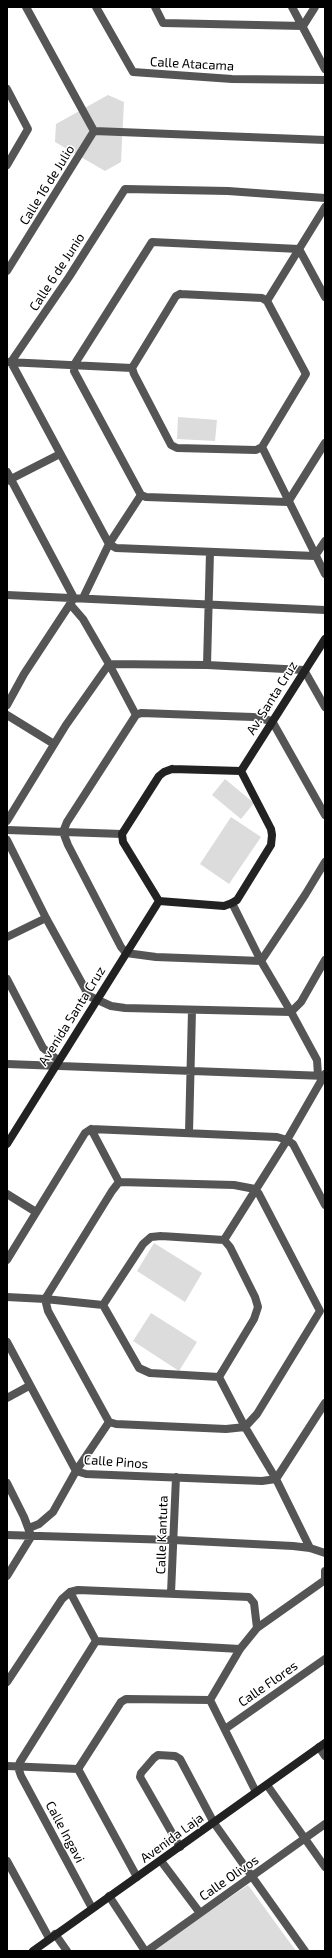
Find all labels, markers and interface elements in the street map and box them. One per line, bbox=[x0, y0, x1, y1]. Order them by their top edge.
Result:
street label: Calle Atacama bbox=[150, 54, 234, 74]
street label: Calle 16 de Julio bbox=[16, 142, 78, 228]
street label: Calle 6 de Junio bbox=[26, 230, 88, 314]
street label: Av. Santa Cruz bbox=[243, 658, 301, 738]
street label: Avenida Santa Cruz bbox=[35, 964, 109, 1068]
street label: Calle Pinos bbox=[83, 1452, 149, 1472]
street label: Calle Kantuta bbox=[153, 1495, 171, 1575]
street label: Calle Flores bbox=[235, 1658, 301, 1710]
street label: Calle Ingavi bbox=[42, 1799, 88, 1865]
street label: Avenida Laja bbox=[137, 1810, 207, 1866]
street label: Calle Olivos bbox=[196, 1852, 262, 1904]

